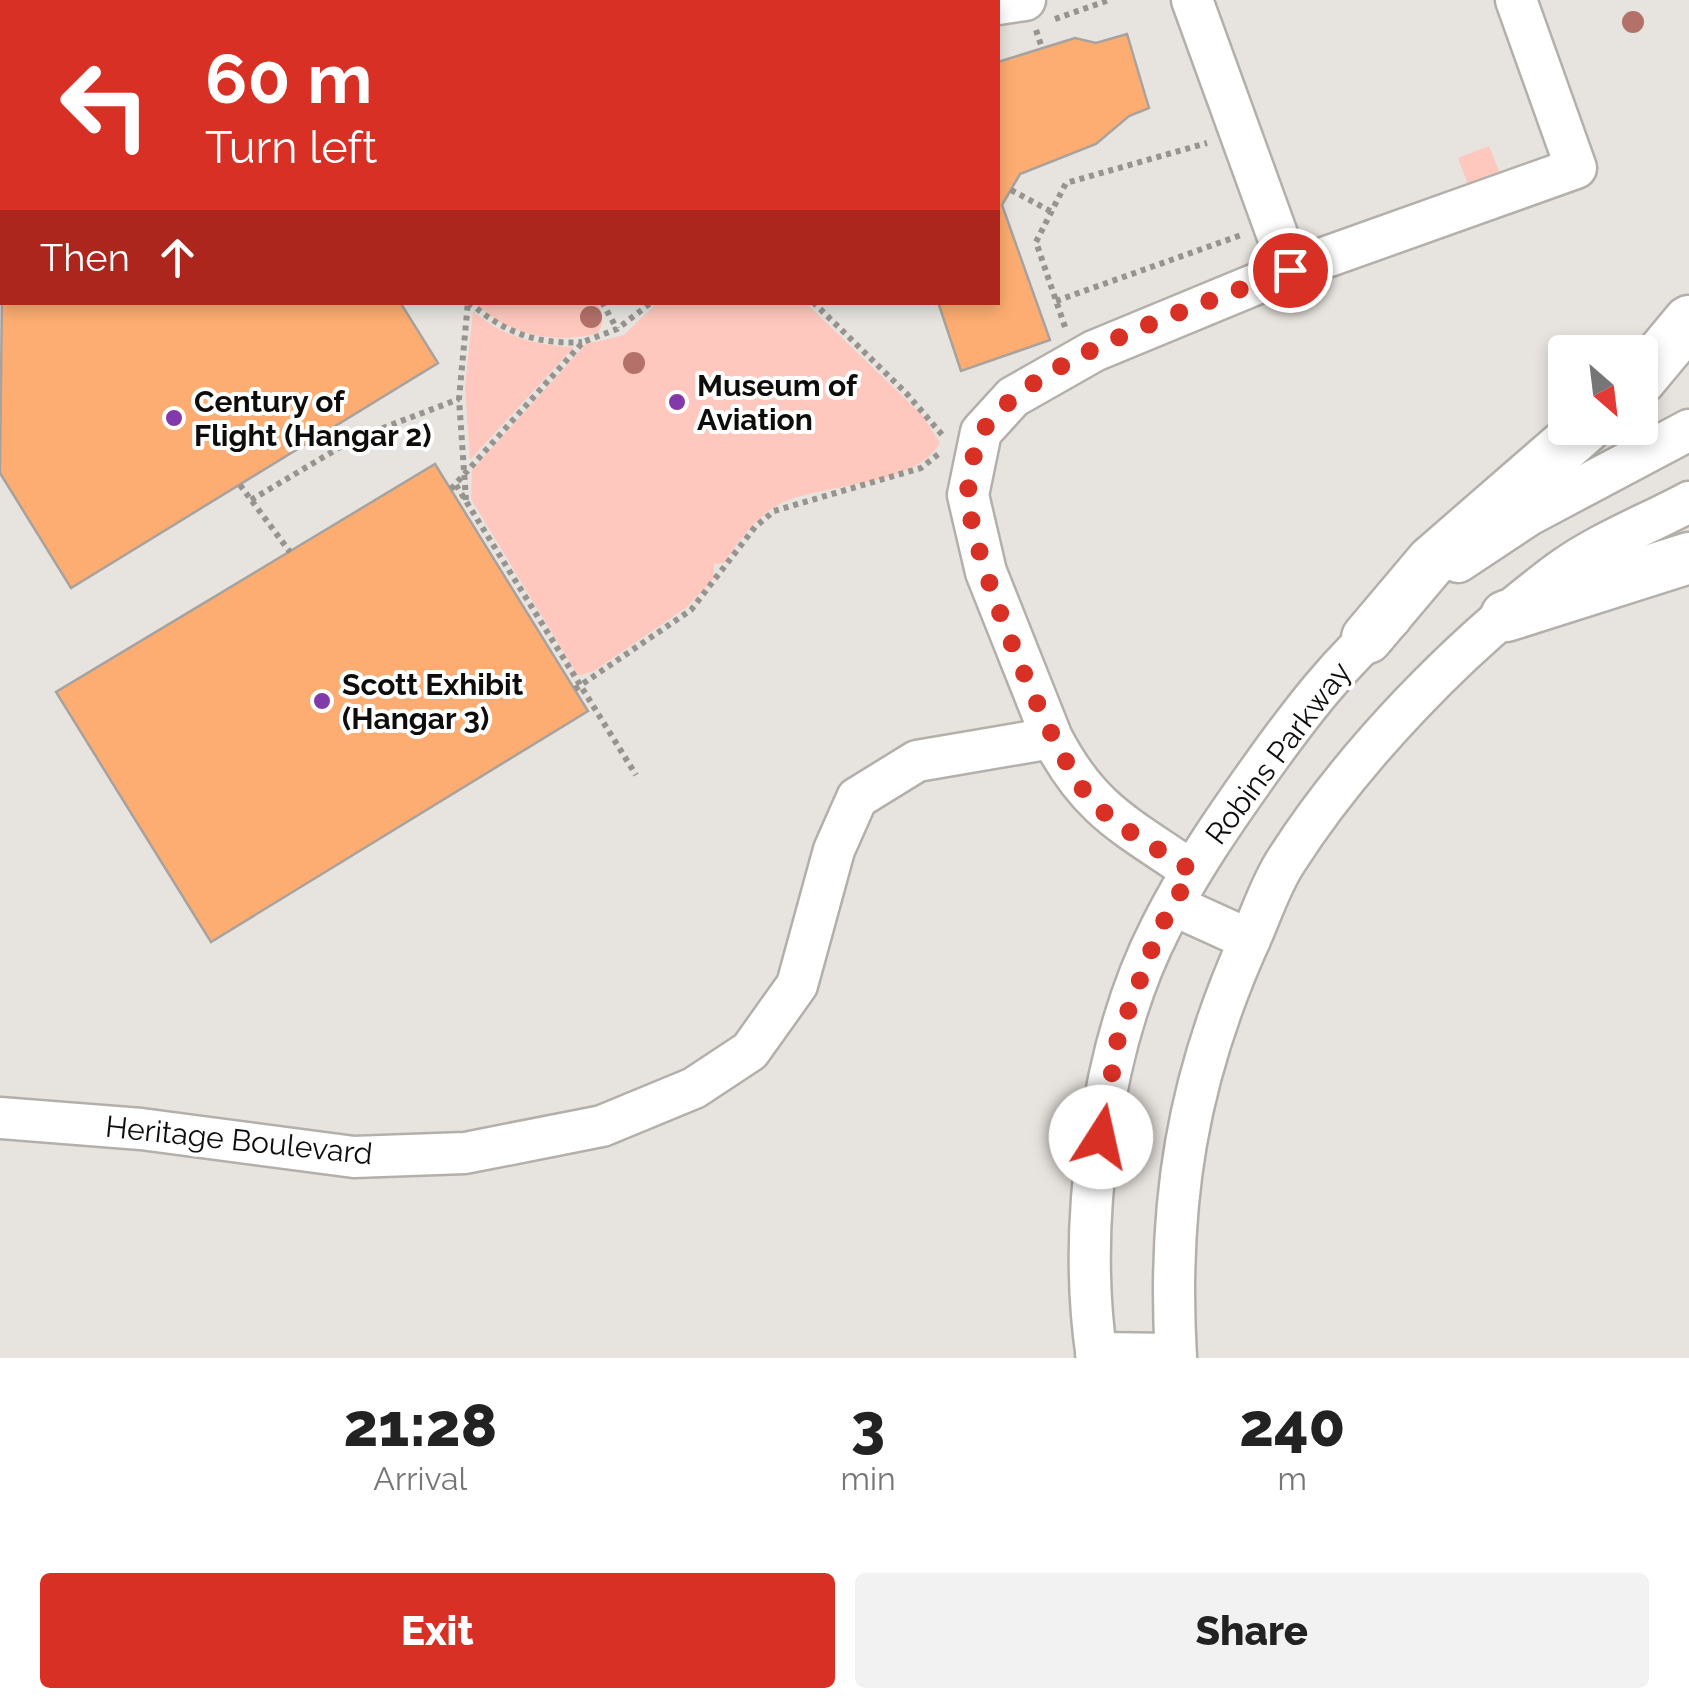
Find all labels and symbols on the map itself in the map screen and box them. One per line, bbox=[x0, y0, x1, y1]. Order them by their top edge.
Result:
pin bbox=[1248, 228, 1333, 313]
north arrow bbox=[1548, 335, 1658, 445]
place label: Museum of Aviation bbox=[697, 368, 858, 437]
place label: Century of Flight (Hangar 2) bbox=[194, 384, 432, 453]
marker: Museum of Aviation bbox=[666, 391, 688, 413]
marker: Century of Flight (Hangar 2) bbox=[163, 407, 185, 429]
street label: Robins Parkway bbox=[1198, 655, 1358, 851]
place label: Scott Exhibit (Hangar 3) bbox=[342, 667, 524, 736]
marker: Scott Exhibit (Hangar 3) bbox=[311, 690, 333, 712]
position arrow bbox=[1049, 1085, 1153, 1189]
street label: Heritage Boulevard bbox=[104, 1109, 374, 1171]

